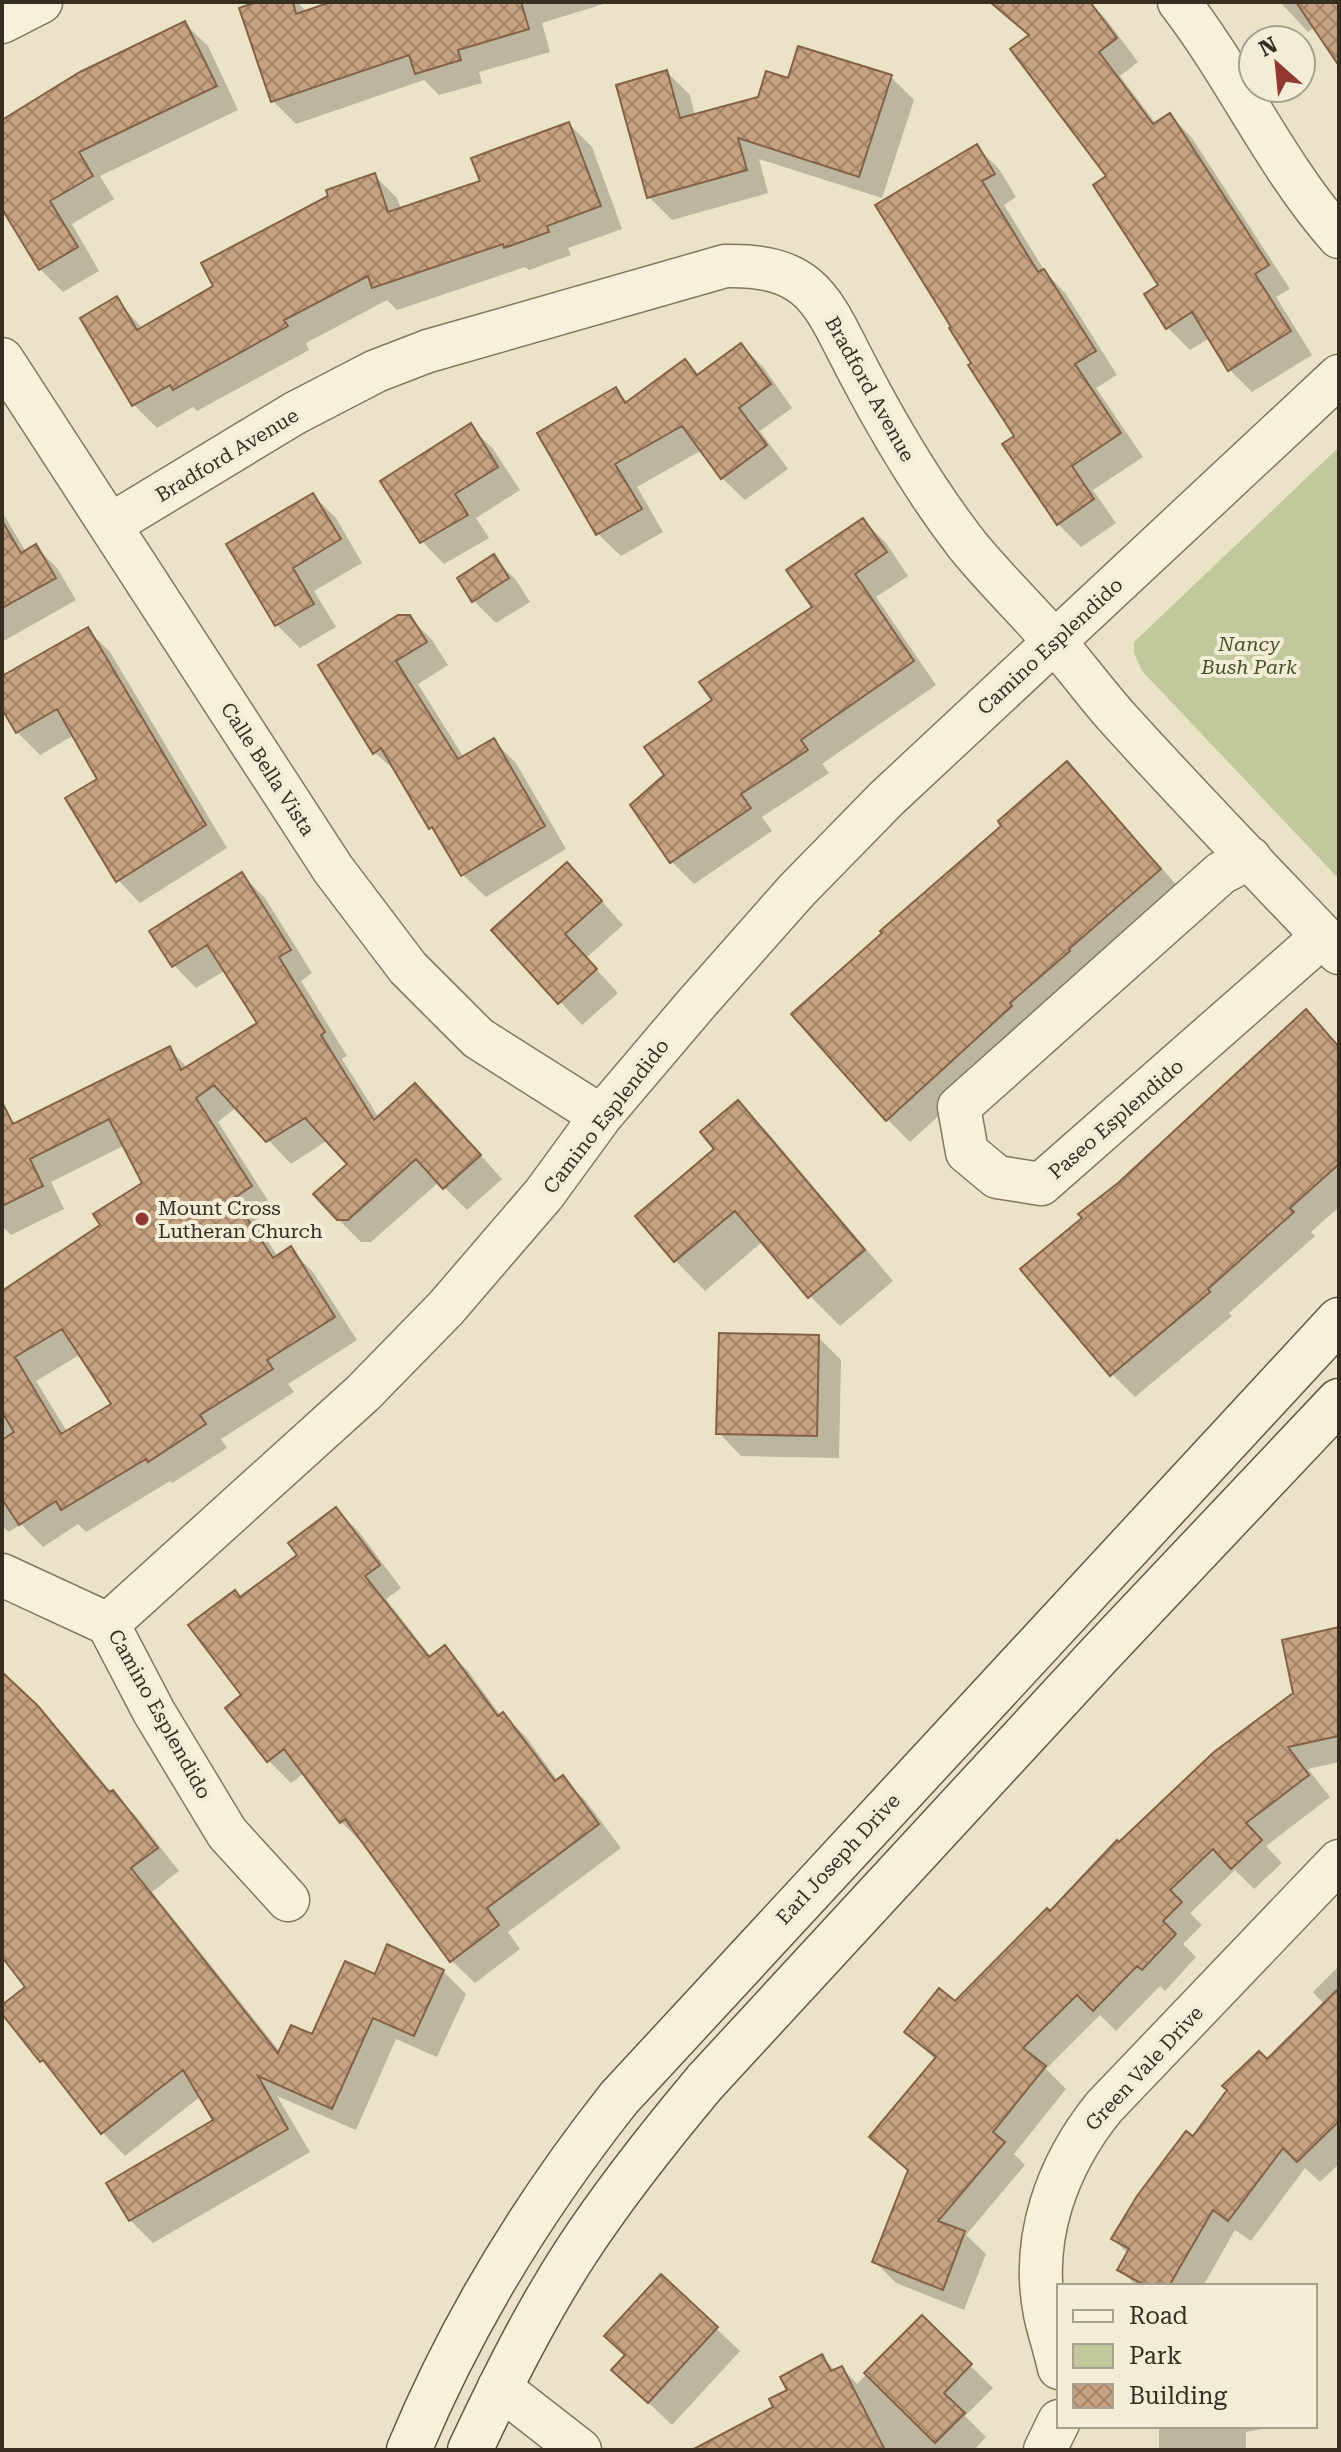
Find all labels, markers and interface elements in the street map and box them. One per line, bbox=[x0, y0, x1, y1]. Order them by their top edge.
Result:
north arrow bbox=[1237, 24, 1317, 104]
text: N bbox=[1255, 32, 1281, 62]
street label: Bradford Avenue bbox=[820, 312, 920, 466]
street label: Bradford Avenue bbox=[151, 403, 303, 507]
street label: Camino Esplendido bbox=[972, 572, 1128, 720]
park label: Nancy Bush Park bbox=[1200, 632, 1297, 679]
street label: Calle Bella Vista bbox=[216, 698, 320, 840]
street label: Camino Esplendido bbox=[538, 1034, 674, 1198]
street label: Paseo Esplendido bbox=[1044, 1054, 1188, 1184]
place label: Mount Cross Lutheran Church bbox=[158, 1196, 323, 1243]
marker: Mount Cross Lutheran Church bbox=[133, 1210, 151, 1228]
street label: Camino Esplendido bbox=[103, 1625, 217, 1803]
street label: Earl Joseph Drive bbox=[771, 1789, 905, 1929]
street label: Green Vale Drive bbox=[1080, 2001, 1208, 2135]
legend bbox=[1057, 2284, 1317, 2428]
text: Road bbox=[1129, 2302, 1188, 2330]
text: Park bbox=[1129, 2342, 1182, 2370]
text: Building bbox=[1129, 2382, 1227, 2410]

